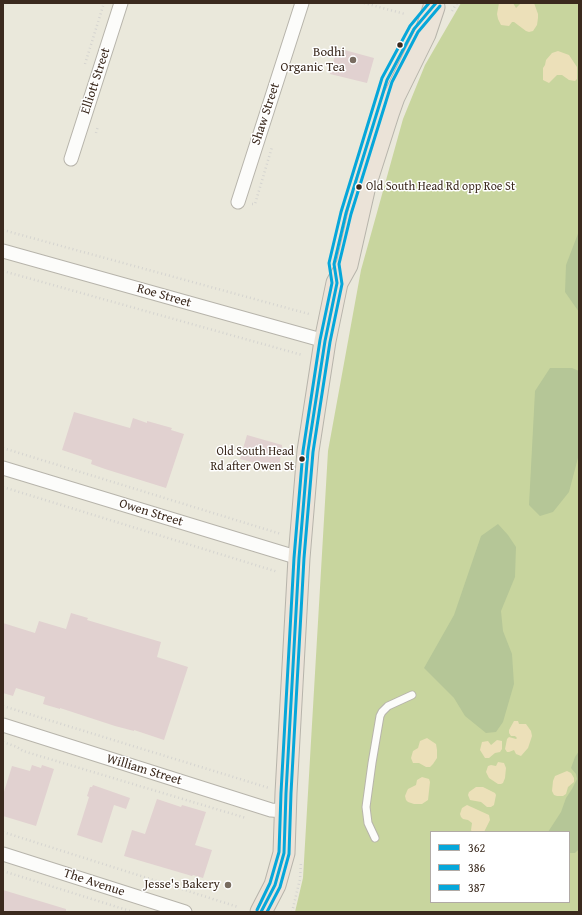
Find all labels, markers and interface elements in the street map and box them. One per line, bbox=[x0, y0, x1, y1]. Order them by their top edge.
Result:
unlabelled marker bbox=[395, 40, 405, 50]
place label: Bodhi Organic Tea bbox=[281, 45, 345, 76]
street label: Elliott Street bbox=[78, 46, 114, 116]
marker: Bodhi Organic Tea bbox=[348, 55, 358, 65]
street label: Shaw Street bbox=[249, 81, 283, 147]
place label: Old South Head Rd opp Roe St bbox=[366, 180, 515, 194]
marker: Old South Head Rd opp Roe St bbox=[354, 182, 364, 192]
street label: Roe Street bbox=[135, 281, 193, 311]
place label: Old South Head Rd after Owen St bbox=[210, 445, 294, 473]
marker: Old South Head Rd after Owen St bbox=[297, 454, 307, 464]
street label: Owen Street bbox=[117, 496, 185, 530]
street label: William Street bbox=[104, 751, 184, 789]
legend bbox=[430, 831, 570, 903]
text: 362 bbox=[468, 839, 485, 856]
text: 386 bbox=[468, 859, 485, 876]
street label: The Avenue bbox=[61, 866, 127, 900]
place label: Jesse's Bakery bbox=[144, 877, 220, 893]
text: 387 bbox=[468, 879, 485, 896]
marker: Jesse's Bakery bbox=[223, 880, 233, 890]

